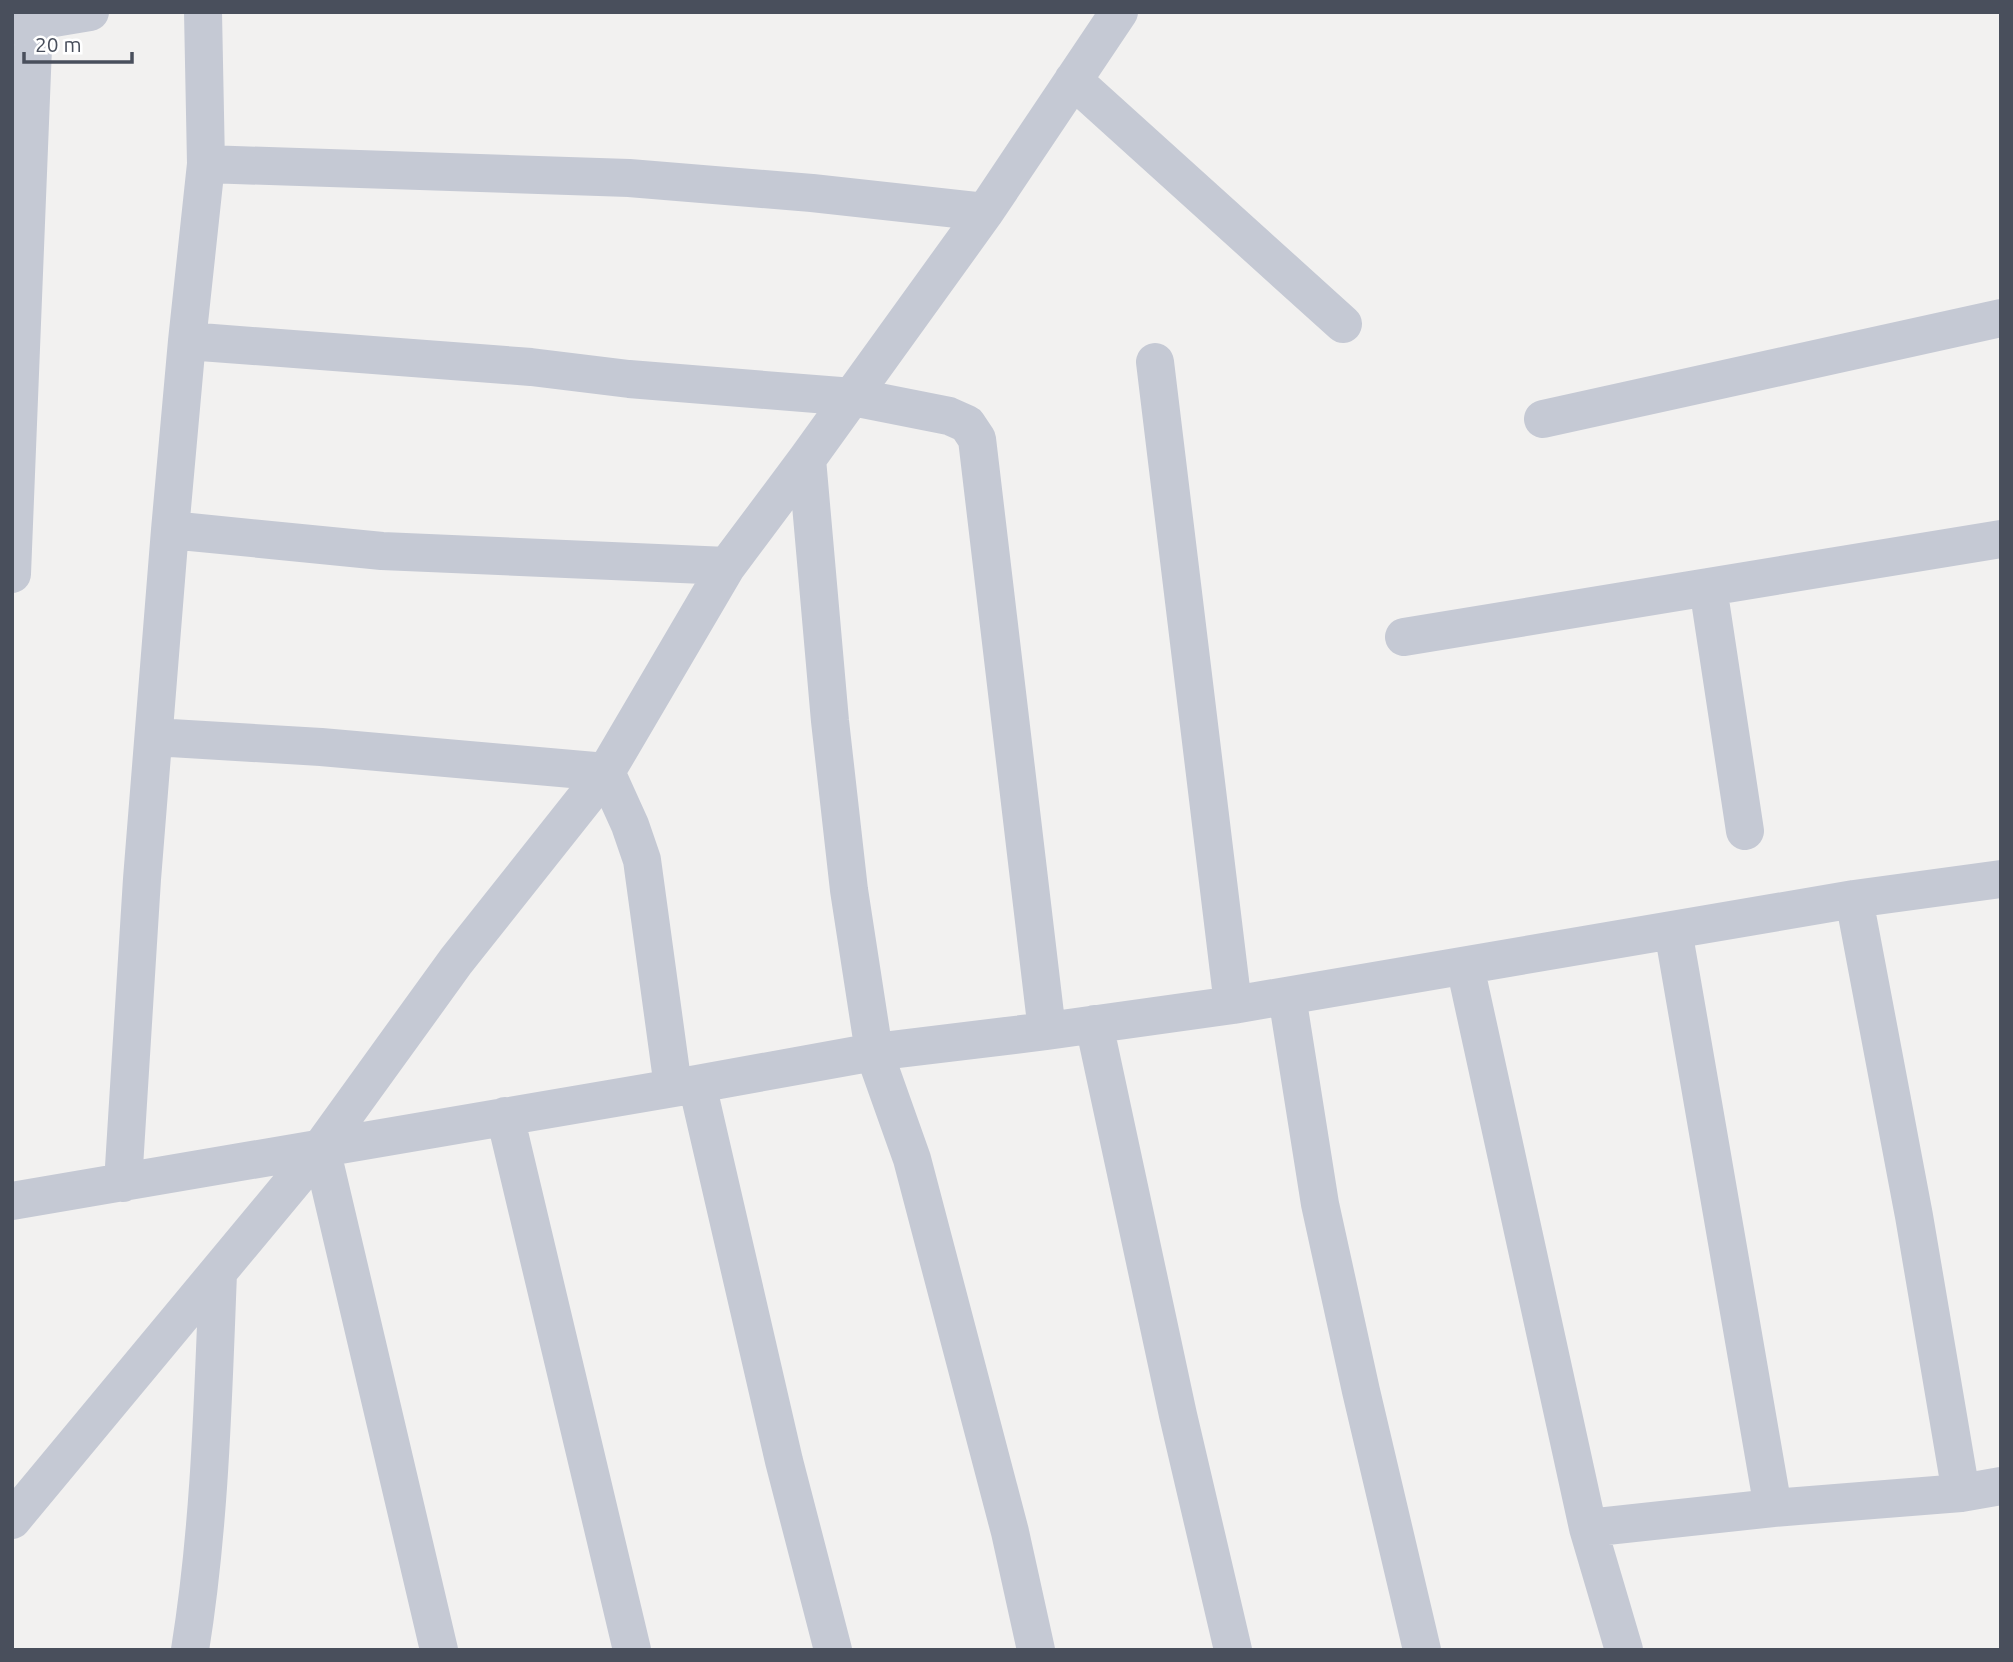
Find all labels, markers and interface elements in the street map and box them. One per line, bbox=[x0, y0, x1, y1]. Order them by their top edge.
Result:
scale bar bbox=[24, 21, 133, 65]
text: 20 m bbox=[35, 32, 82, 56]

